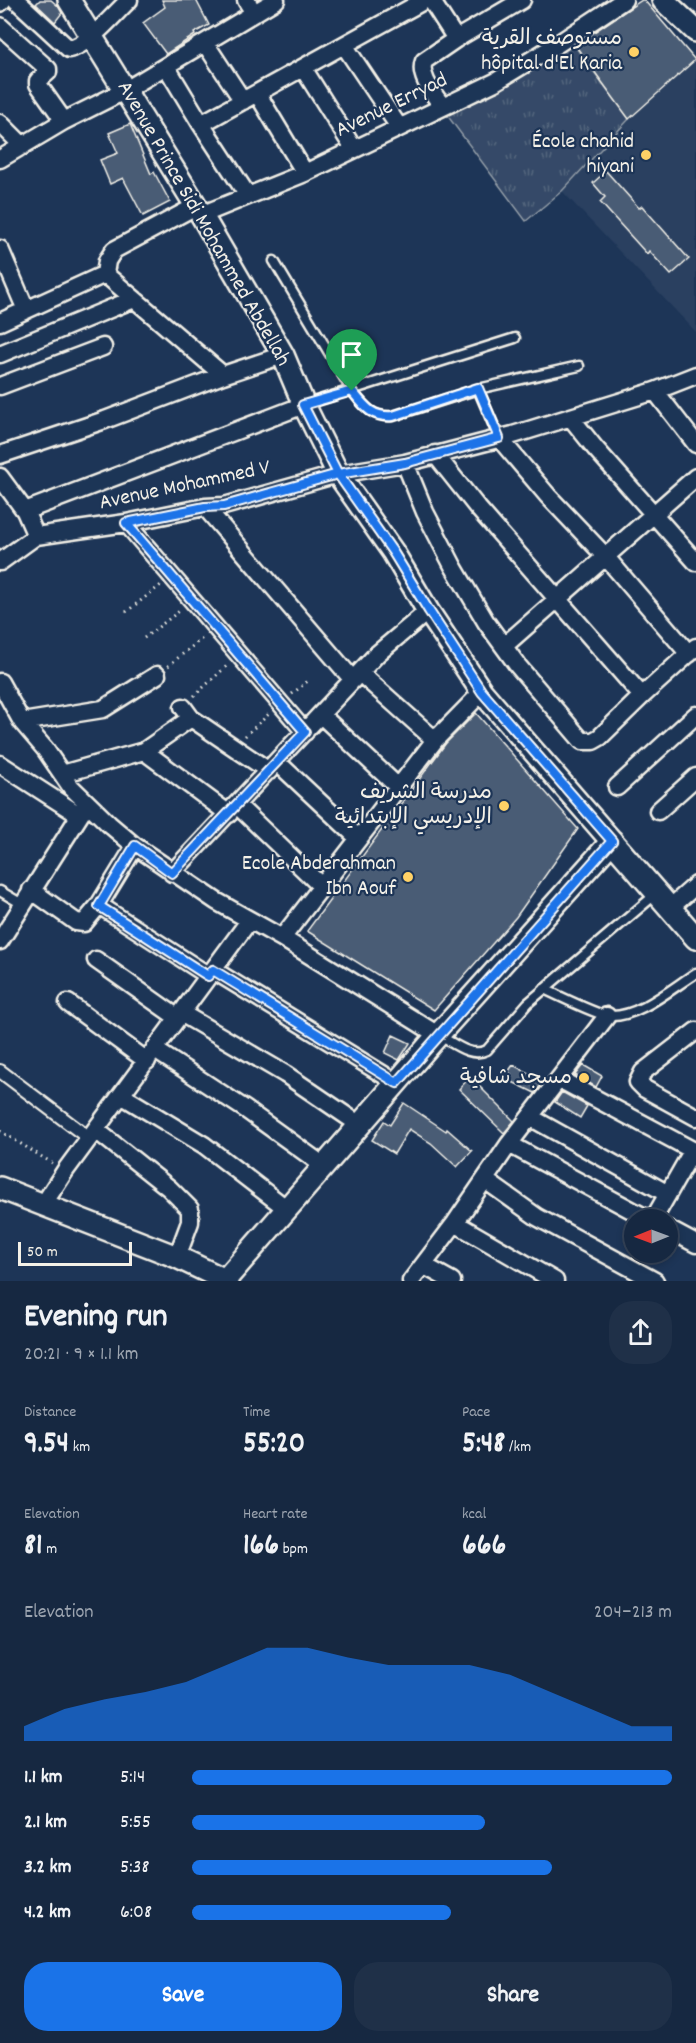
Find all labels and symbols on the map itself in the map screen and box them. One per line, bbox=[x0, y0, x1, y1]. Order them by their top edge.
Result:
place label: مستوصف القرية hôpital d'El Karia bbox=[481, 24, 623, 80]
marker: مستوصف القرية hôpital d'El Karia bbox=[627, 45, 641, 59]
street label: Avenue Erryad bbox=[331, 66, 453, 146]
street label: Avenue Prince Sidi Mohammed Abdellah bbox=[108, 76, 298, 372]
place label: École chahid hiyani bbox=[532, 127, 634, 183]
marker: École chahid hiyani bbox=[639, 148, 653, 162]
pin bbox=[326, 329, 377, 391]
street label: Avenue Mohammed V bbox=[97, 453, 274, 519]
place label: مدرسة الشريف الإدريسي الإبتدائية bbox=[335, 778, 492, 835]
marker: مدرسة الشريف الإدريسي الإبتدائية bbox=[497, 799, 511, 813]
place label: Ecole Abderahman Ibn Aouf bbox=[242, 849, 397, 905]
marker: Ecole Abderahman Ibn Aouf bbox=[401, 870, 415, 884]
place label: مسجد شافية bbox=[460, 1063, 572, 1094]
marker: مسجد شافية bbox=[577, 1071, 591, 1085]
north arrow bbox=[624, 1209, 678, 1263]
scale bar bbox=[18, 1239, 132, 1266]

